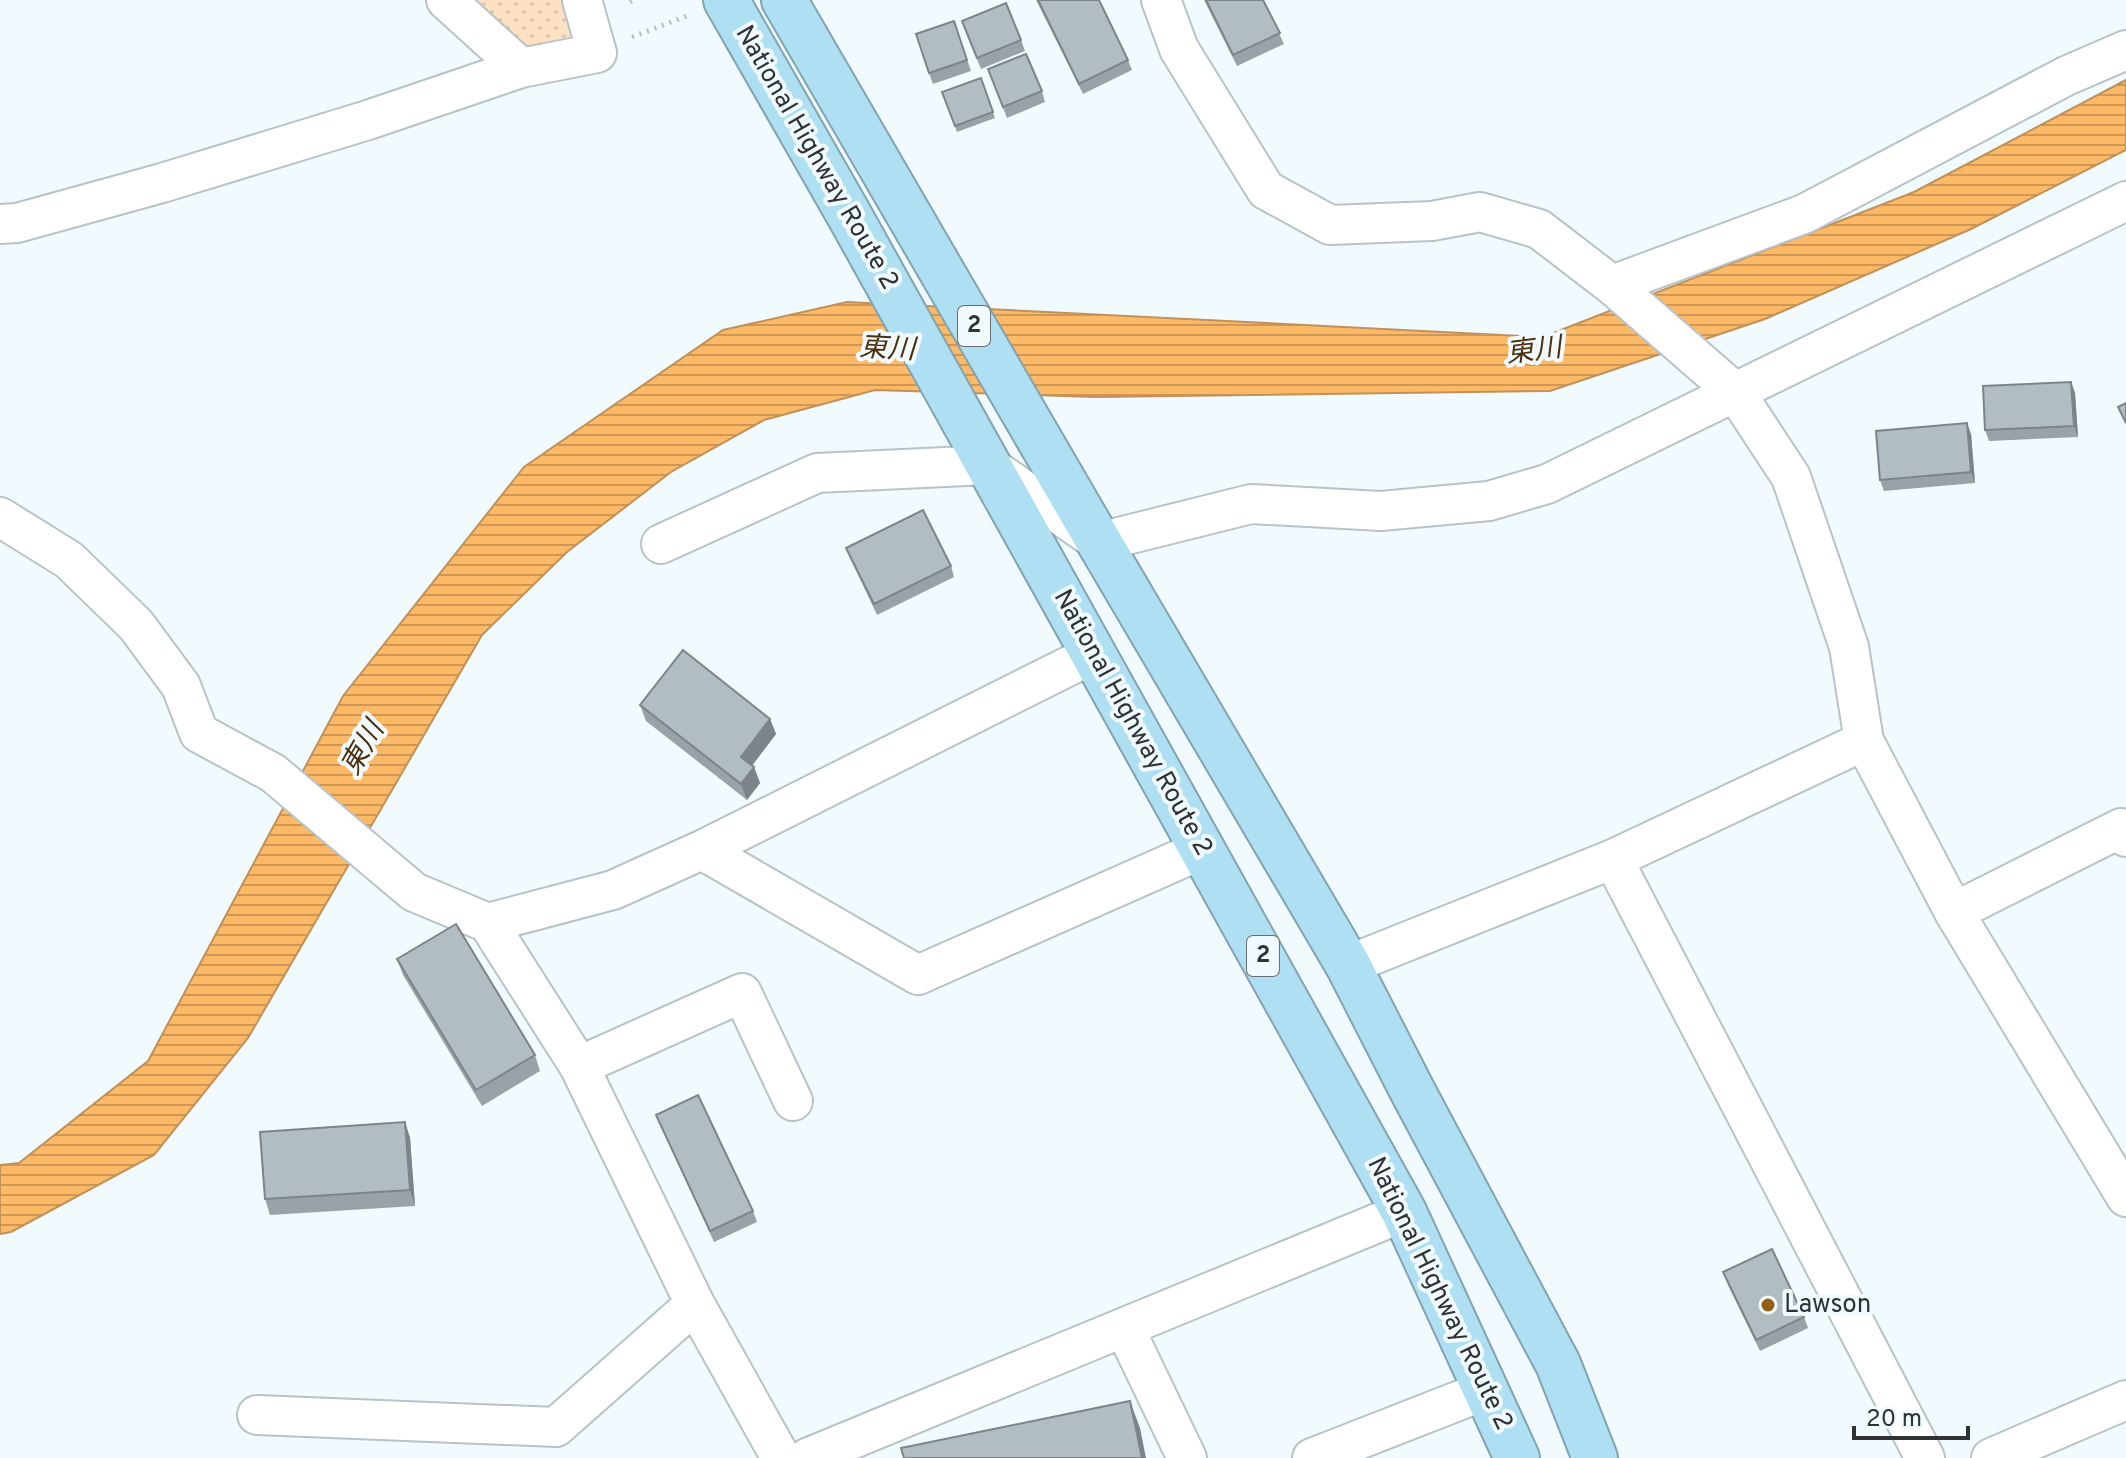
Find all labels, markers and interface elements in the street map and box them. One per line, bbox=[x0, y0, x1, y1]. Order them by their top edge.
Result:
street label: National Highway Route 2 bbox=[727, 20, 905, 296]
road number: 2 bbox=[958, 306, 990, 346]
water label: 東川 bbox=[1504, 330, 1567, 373]
water label: 東川 bbox=[858, 331, 919, 370]
street label: National Highway Route 2 bbox=[1045, 584, 1219, 862]
water label: 東川 bbox=[334, 713, 395, 782]
road number: 2 bbox=[1247, 936, 1279, 976]
street label: National Highway Route 2 bbox=[1359, 1152, 1519, 1436]
place label: Lawson bbox=[1784, 1289, 1871, 1322]
marker: Lawson bbox=[1759, 1296, 1777, 1314]
scale bar bbox=[1854, 1390, 1968, 1440]
text: 20 m bbox=[1866, 1405, 1922, 1435]

